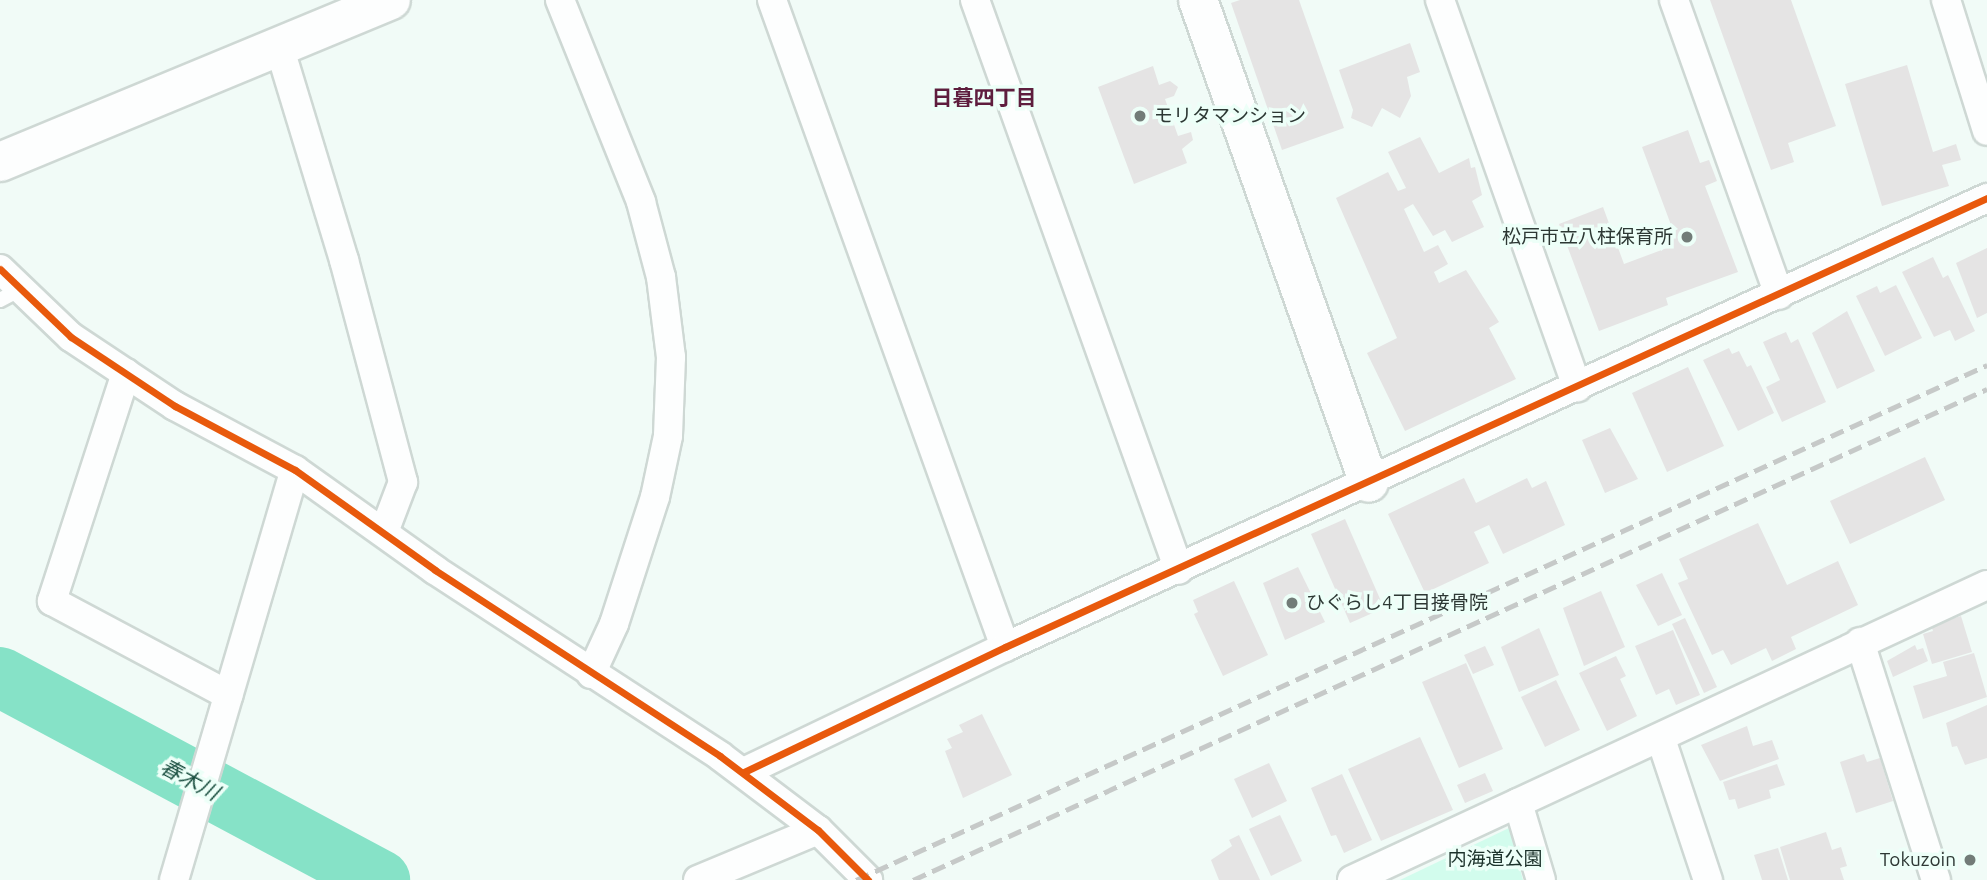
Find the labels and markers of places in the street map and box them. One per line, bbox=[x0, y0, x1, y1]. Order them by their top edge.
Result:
place label: モリタマンション bbox=[1154, 105, 1306, 127]
marker: モリタマンション bbox=[1132, 108, 1148, 124]
place label: 松戸市立八柱保育所 bbox=[1502, 226, 1673, 248]
marker: 松戸市立八柱保育所 bbox=[1679, 229, 1695, 245]
place label: ひぐらし4丁目接骨院 bbox=[1306, 592, 1488, 614]
marker: ひぐらし4丁目接骨院 bbox=[1284, 595, 1300, 611]
place label: Tokuzoin bbox=[1880, 849, 1956, 871]
marker: Tokuzoin bbox=[1962, 852, 1978, 868]

